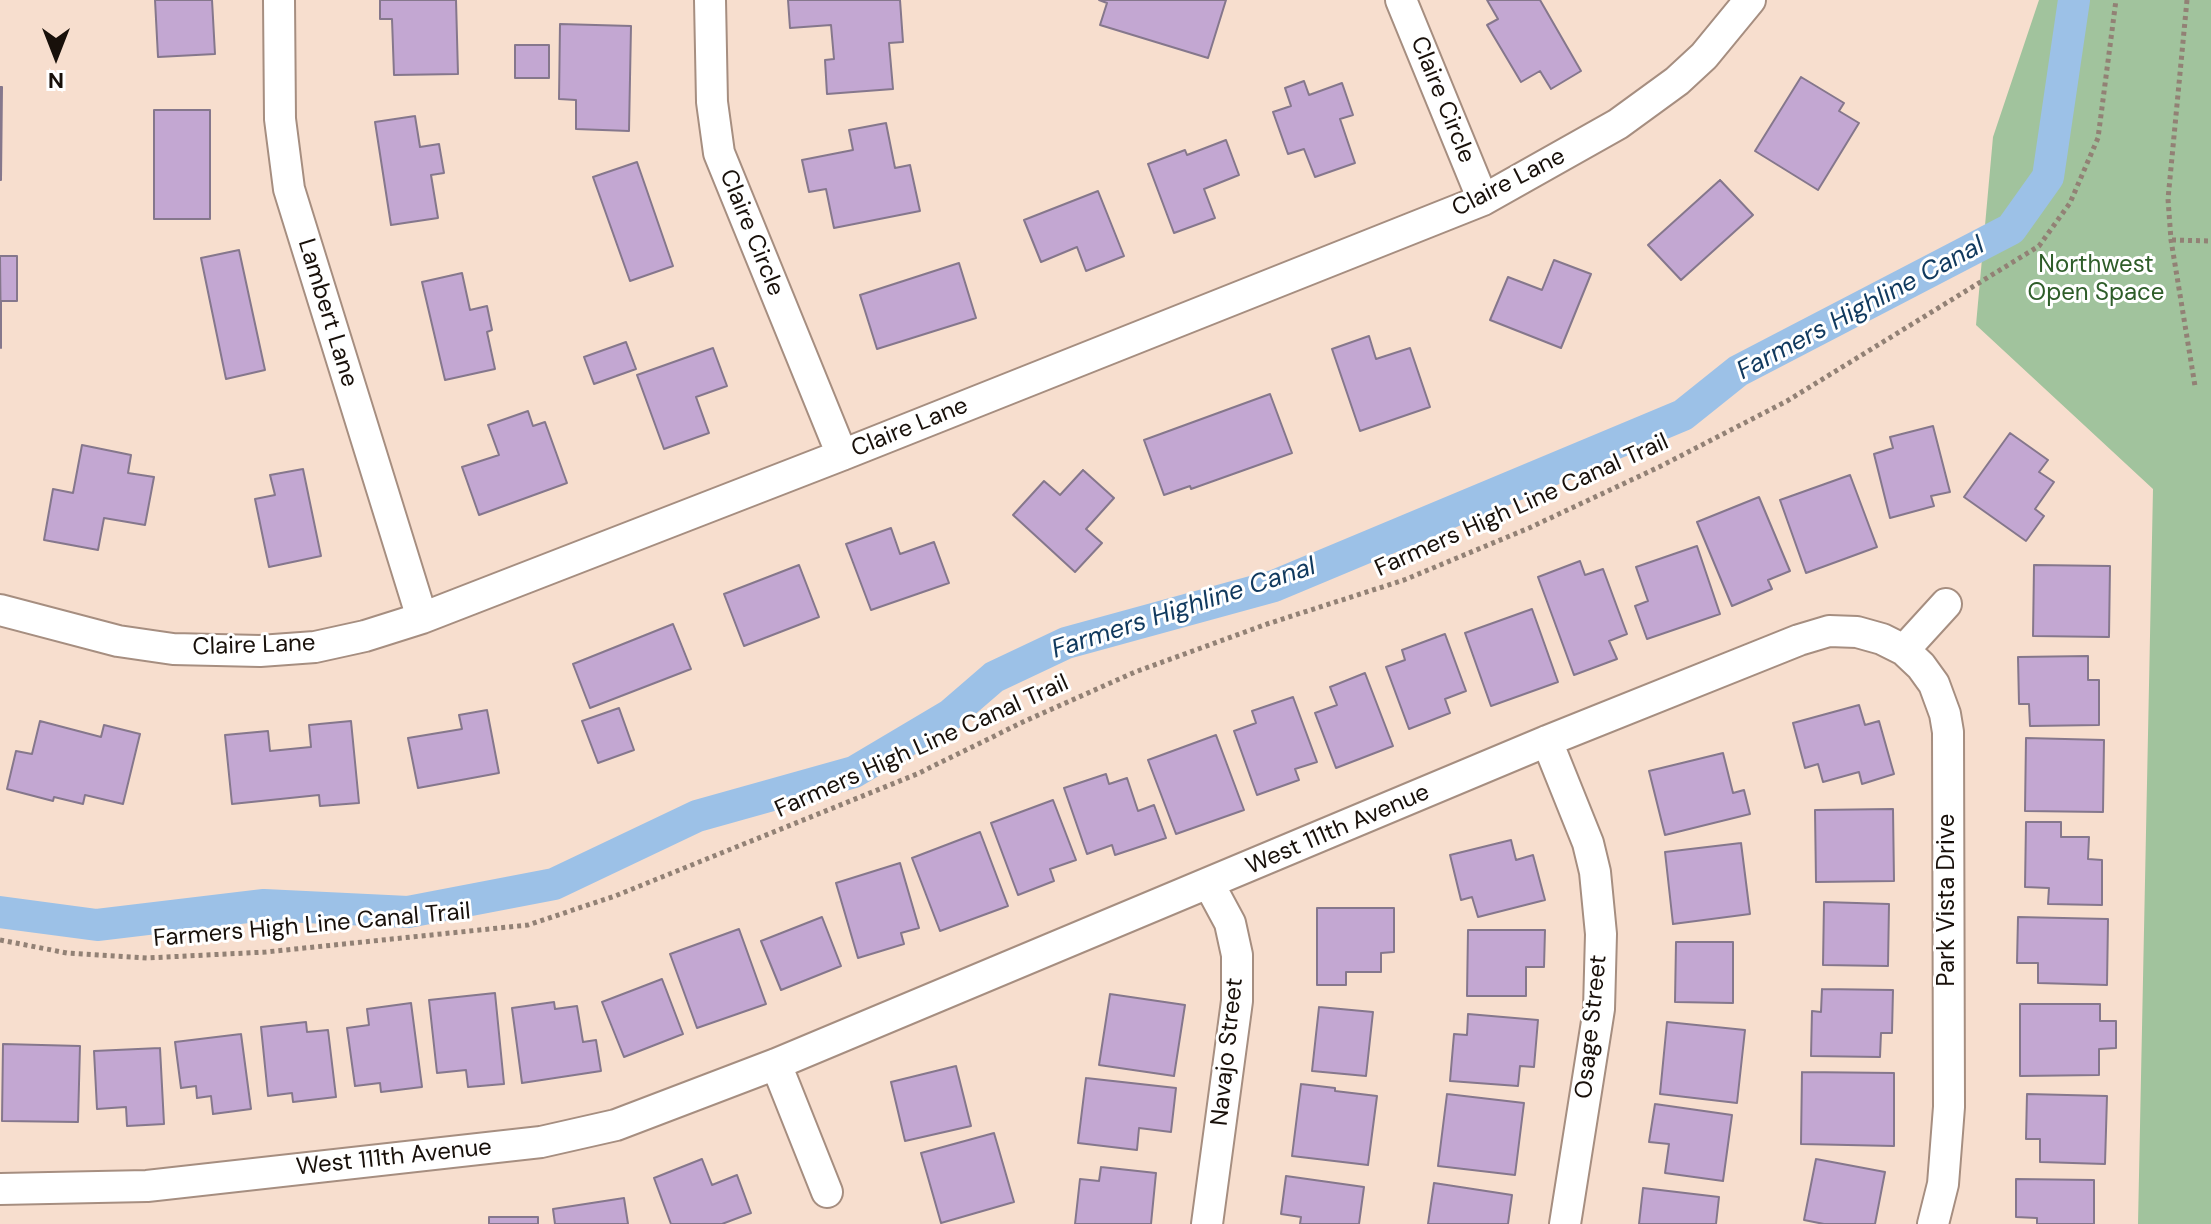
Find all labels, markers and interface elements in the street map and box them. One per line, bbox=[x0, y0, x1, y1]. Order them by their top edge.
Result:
north arrow bbox=[16, 16, 96, 96]
street label: Claire Circle bbox=[1404, 33, 1480, 167]
text: N bbox=[48, 66, 64, 95]
street label: Claire Lane bbox=[1448, 142, 1570, 224]
street label: Claire Circle bbox=[713, 166, 789, 300]
water label: Farmers Highline Canal bbox=[1732, 231, 1990, 387]
street label: Lambert Lane bbox=[291, 235, 363, 391]
park label: Northwest Open Space bbox=[2028, 252, 2164, 308]
street label: Claire Lane bbox=[848, 392, 972, 464]
street label: Farmers High Line Canal Trail bbox=[1371, 428, 1673, 584]
water label: Farmers Highline Canal bbox=[1048, 552, 1320, 666]
street label: Claire Lane bbox=[192, 629, 316, 663]
street label: Farmers High Line Canal Trail bbox=[771, 669, 1073, 825]
street label: West 111th Avenue bbox=[1242, 778, 1434, 882]
street label: Park Vista Drive bbox=[1934, 814, 1962, 986]
street label: Farmers High Line Canal Trail bbox=[152, 898, 472, 954]
street label: Osage Street bbox=[1570, 954, 1614, 1100]
street label: Navajo Street bbox=[1206, 977, 1250, 1127]
street label: West 111th Avenue bbox=[295, 1133, 493, 1183]

